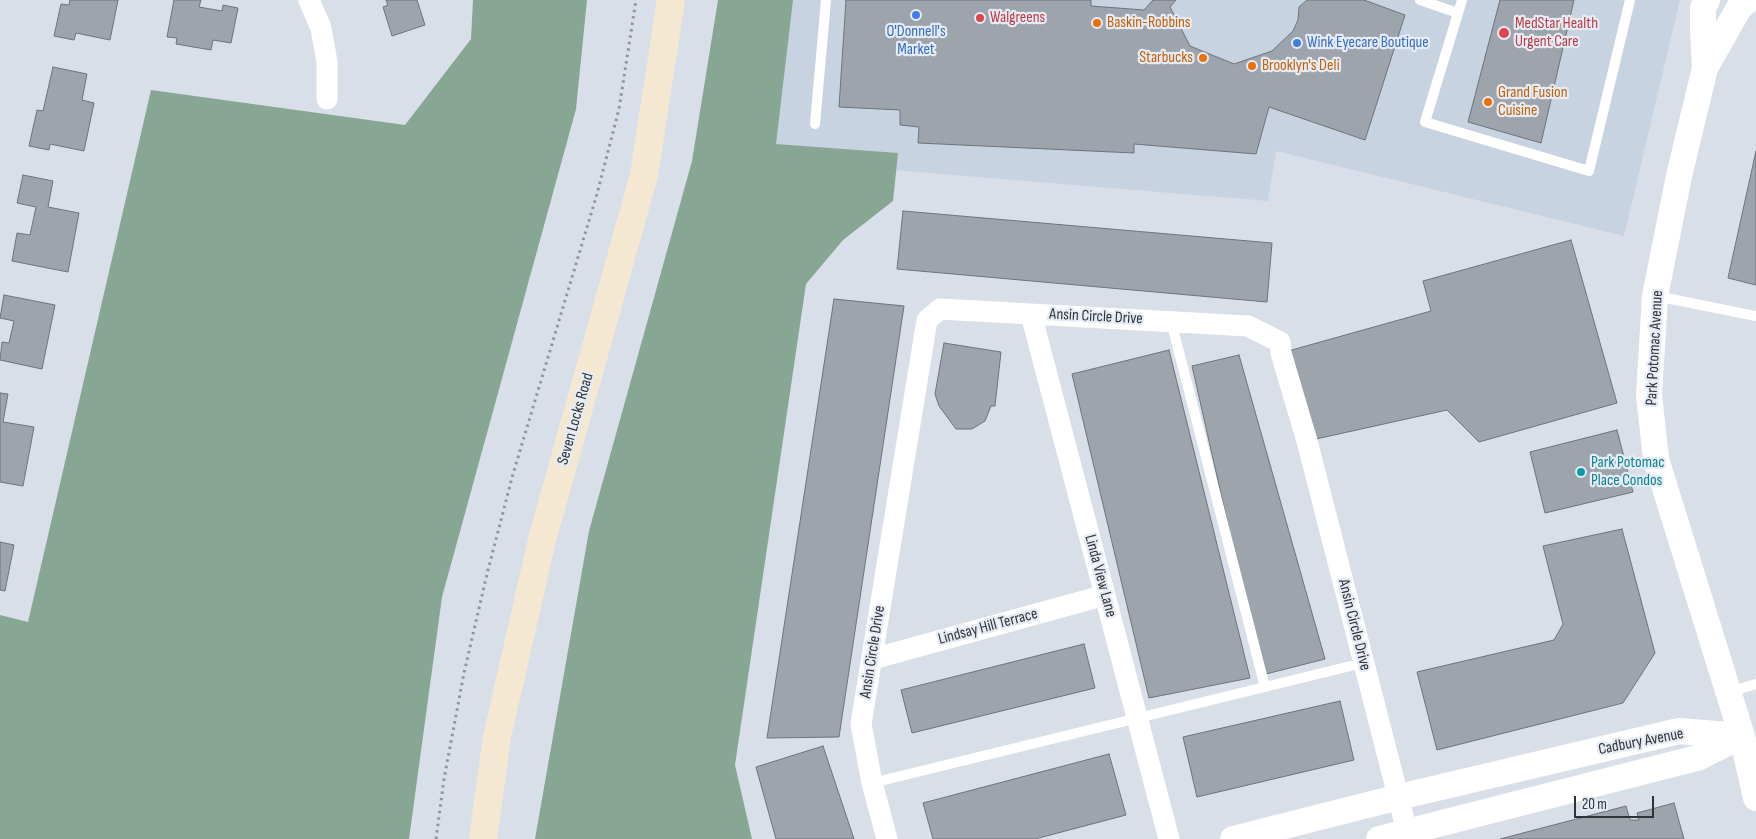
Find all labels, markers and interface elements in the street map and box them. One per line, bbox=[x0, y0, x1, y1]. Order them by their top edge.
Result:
place label: Walgreens bbox=[990, 8, 1045, 28]
marker: O'Donnell's Market bbox=[910, 9, 922, 21]
marker: Walgreens bbox=[974, 12, 986, 24]
place label: Baskin-Robbins bbox=[1107, 13, 1191, 33]
place label: MedStar Health Urgent Care bbox=[1515, 14, 1598, 52]
marker: Baskin-Robbins bbox=[1091, 17, 1103, 29]
place label: O'Donnell's Market bbox=[886, 22, 946, 60]
marker: MedStar Health Urgent Care bbox=[1497, 26, 1511, 40]
place label: Wink Eyecare Boutique bbox=[1307, 33, 1429, 53]
marker: Wink Eyecare Boutique bbox=[1291, 37, 1303, 49]
place label: Starbucks bbox=[1139, 48, 1193, 68]
marker: Starbucks bbox=[1197, 52, 1209, 64]
place label: Brooklyn's Deli bbox=[1262, 56, 1340, 76]
marker: Brooklyn's Deli bbox=[1246, 60, 1258, 72]
place label: Grand Fusion Cuisine bbox=[1498, 83, 1568, 121]
marker: Grand Fusion Cuisine bbox=[1482, 96, 1494, 108]
street label: Park Potomac Avenue bbox=[1642, 290, 1668, 406]
street label: Ansin Circle Drive bbox=[1049, 305, 1143, 329]
street label: Seven Locks Road bbox=[554, 371, 598, 467]
place label: Park Potomac Place Condos bbox=[1591, 453, 1665, 491]
marker: Park Potomac Place Condos bbox=[1575, 466, 1587, 478]
street label: Linda View Lane bbox=[1080, 533, 1120, 619]
street label: Ansin Circle Drive bbox=[1333, 577, 1375, 673]
street label: Ansin Circle Drive bbox=[856, 604, 890, 700]
street label: Lindsay Hill Terrace bbox=[936, 605, 1040, 649]
street label: Cadbury Avenue bbox=[1597, 724, 1685, 760]
scale bar bbox=[1576, 786, 1656, 818]
text: 20 m bbox=[1582, 795, 1607, 814]

